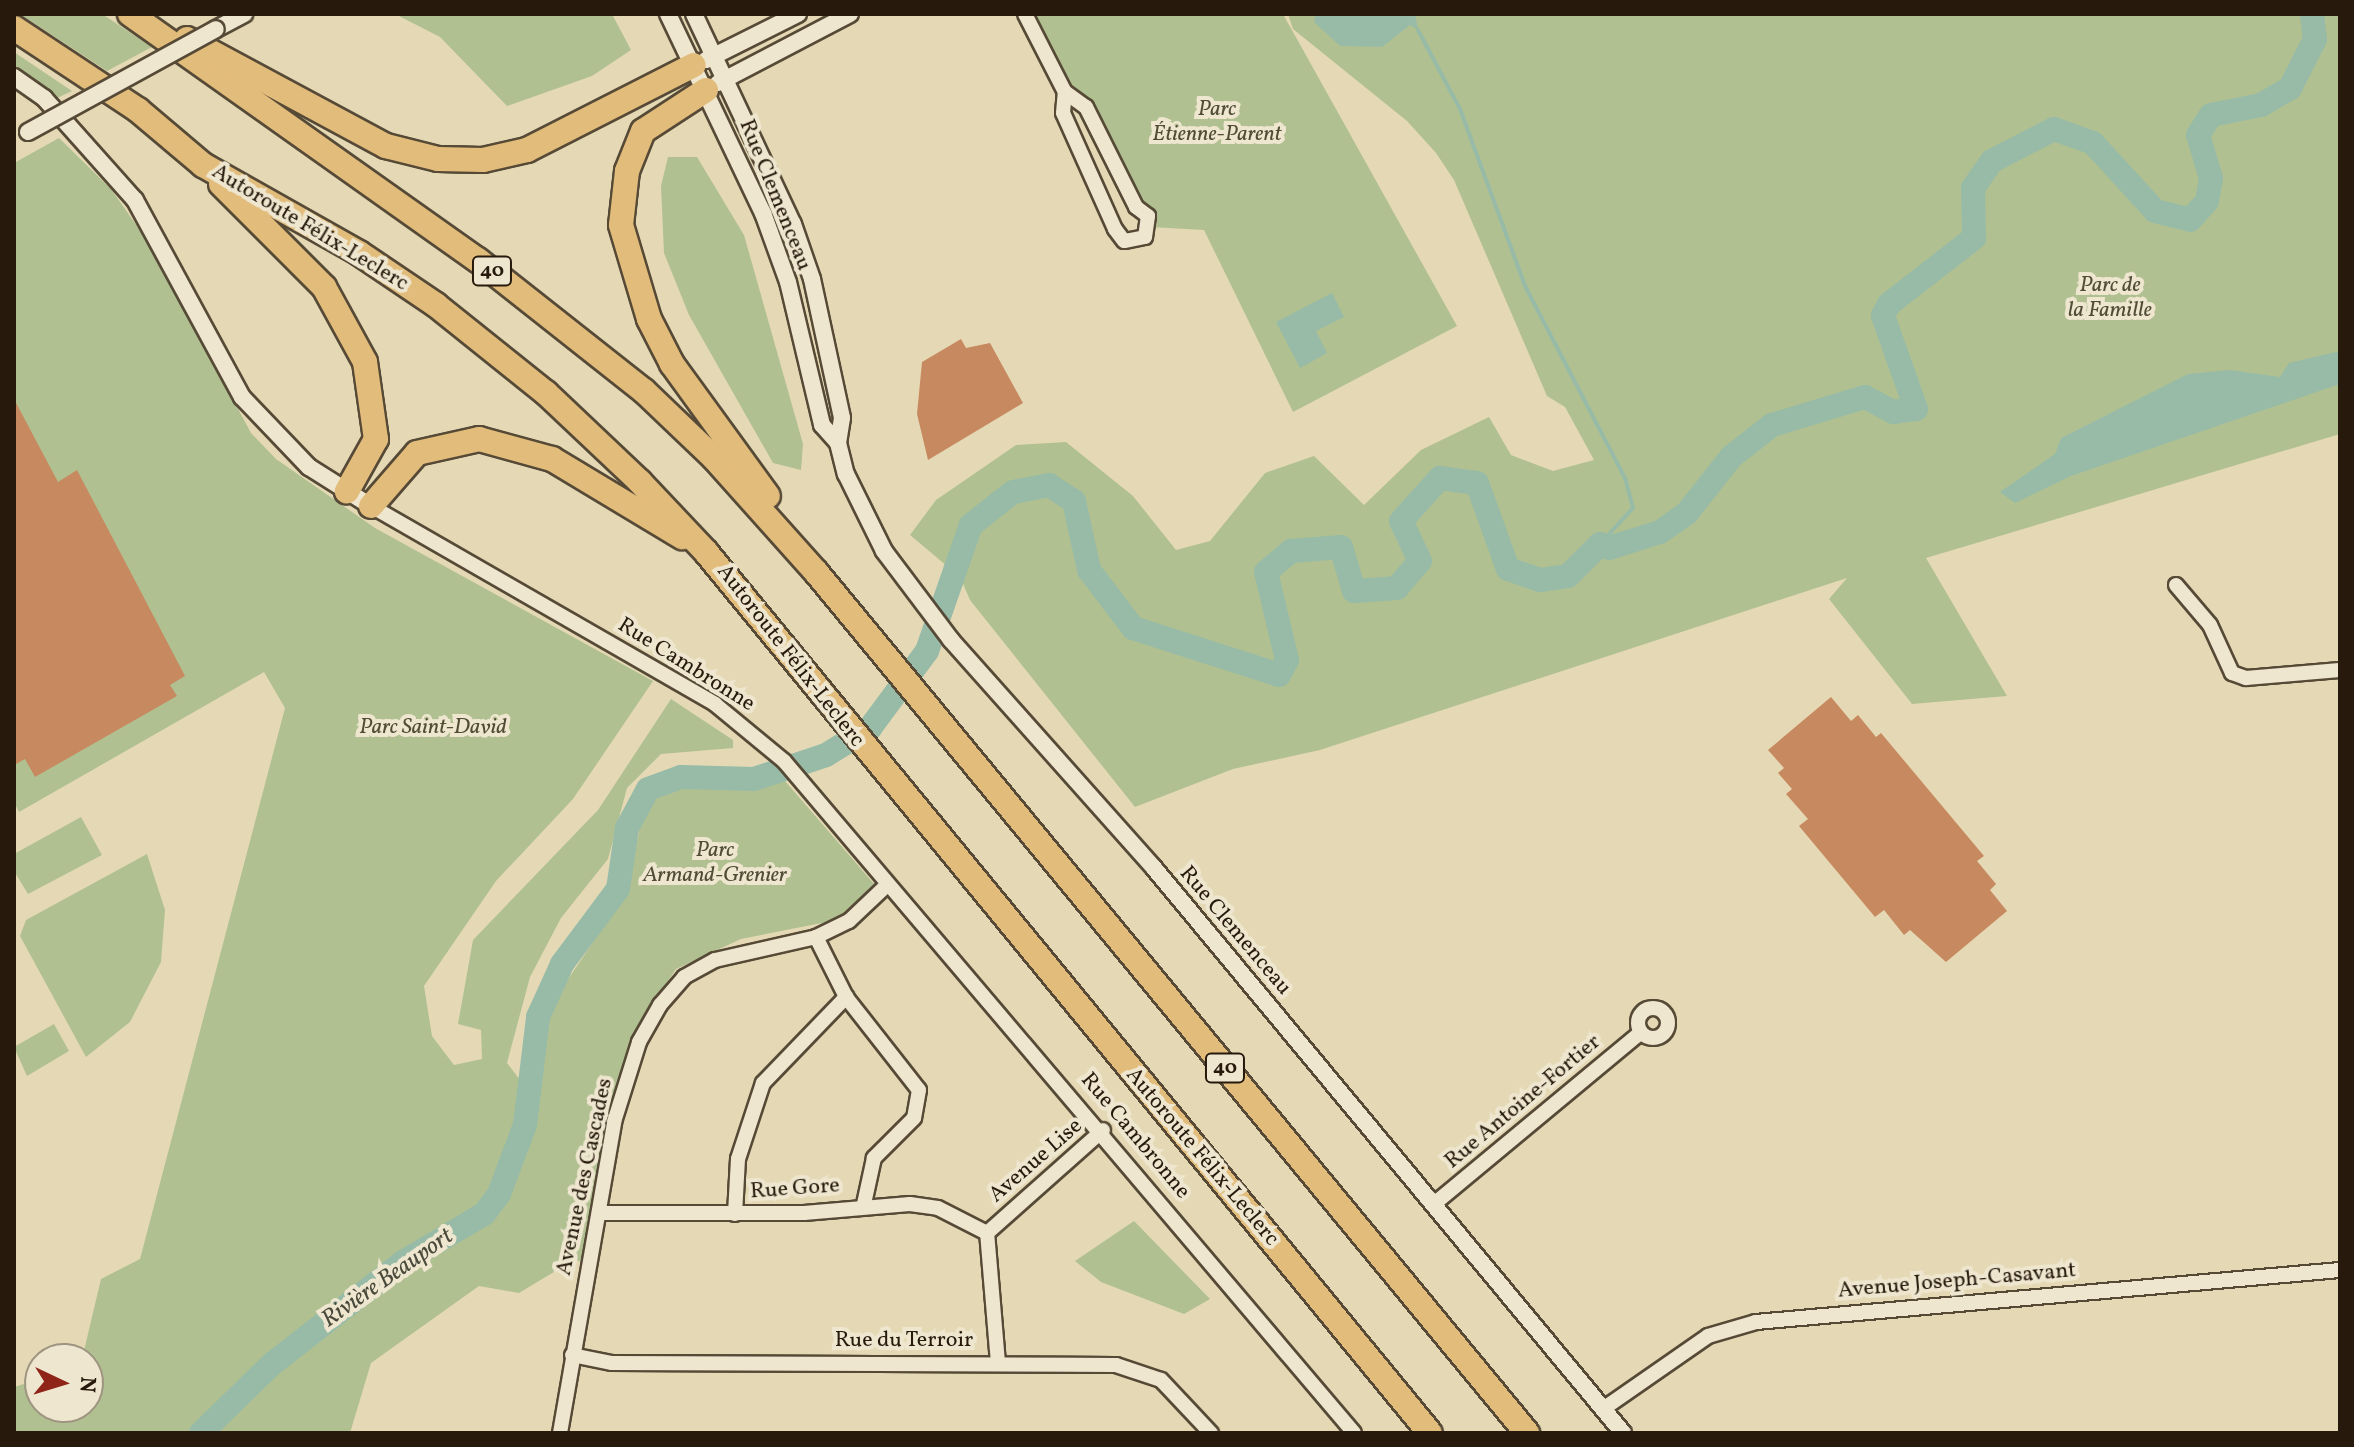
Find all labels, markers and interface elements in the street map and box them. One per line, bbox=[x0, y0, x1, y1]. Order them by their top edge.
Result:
park label: Parc Étienne-Parent bbox=[1152, 96, 1282, 148]
street label: Rue Clemenceau bbox=[733, 116, 817, 274]
street label: Autoroute Félix-Leclerc bbox=[207, 159, 413, 297]
road number: 40 bbox=[470, 255, 514, 287]
park label: Parc de la Famille bbox=[2068, 272, 2152, 324]
street label: Autoroute Félix-Leclerc bbox=[710, 559, 870, 753]
street label: Rue Cambronne bbox=[613, 612, 759, 718]
park label: Parc Saint-David bbox=[359, 715, 507, 741]
park label: Parc Armand-Grenier bbox=[643, 837, 787, 888]
street label: Rue Clemenceau bbox=[1173, 861, 1297, 1001]
street label: Rue Antoine-Fortier bbox=[1440, 1029, 1606, 1175]
road number: 40 bbox=[1203, 1052, 1247, 1084]
street label: Autoroute Félix-Leclerc bbox=[1120, 1062, 1284, 1252]
street label: Rue Cambronne bbox=[1075, 1067, 1195, 1205]
street label: Avenue des Cascades bbox=[551, 1076, 619, 1278]
street label: Avenue Lise bbox=[984, 1113, 1088, 1209]
street label: Rue Gore bbox=[749, 1173, 841, 1205]
water label: Rivière Beauport bbox=[317, 1223, 459, 1335]
street label: Avenue Joseph-Casavant bbox=[1837, 1257, 2077, 1305]
street label: Rue du Terroir bbox=[834, 1328, 974, 1354]
north arrow bbox=[24, 1343, 104, 1423]
text: N bbox=[70, 1376, 102, 1394]

